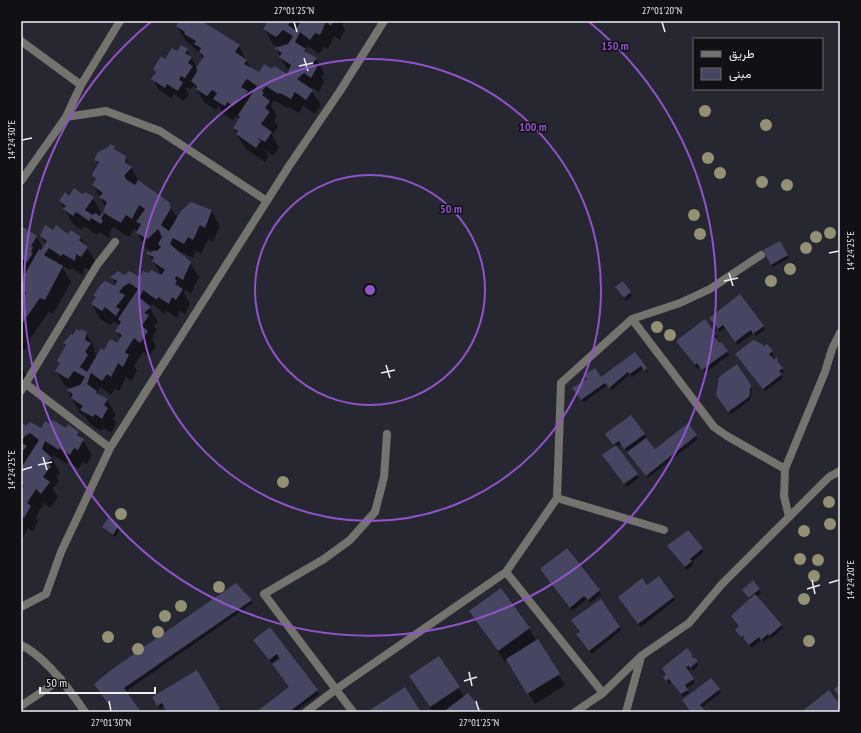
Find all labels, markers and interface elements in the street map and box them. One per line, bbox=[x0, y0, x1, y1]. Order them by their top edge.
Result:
text: 27°01'25"N bbox=[274, 4, 314, 17]
text: 27°01'20"N bbox=[642, 4, 682, 17]
text: 150 m bbox=[601, 38, 629, 53]
legend bbox=[693, 38, 823, 90]
text: طريق bbox=[729, 46, 755, 62]
text: مبنى bbox=[729, 66, 751, 82]
text: 100 m bbox=[519, 119, 547, 134]
text: 14°24'30"E bbox=[5, 120, 18, 160]
text: 50 m bbox=[440, 201, 462, 216]
text: 14°24'25"E bbox=[844, 231, 857, 271]
centre of rings bbox=[363, 283, 377, 297]
text: 14°24'25"E bbox=[5, 450, 18, 490]
text: 14°24'20"E bbox=[844, 560, 857, 600]
scale bar bbox=[40, 669, 155, 695]
text: 50 m bbox=[46, 675, 67, 690]
text: 27°01'30"N bbox=[91, 716, 131, 729]
text: 27°01'25"N bbox=[459, 716, 499, 729]

